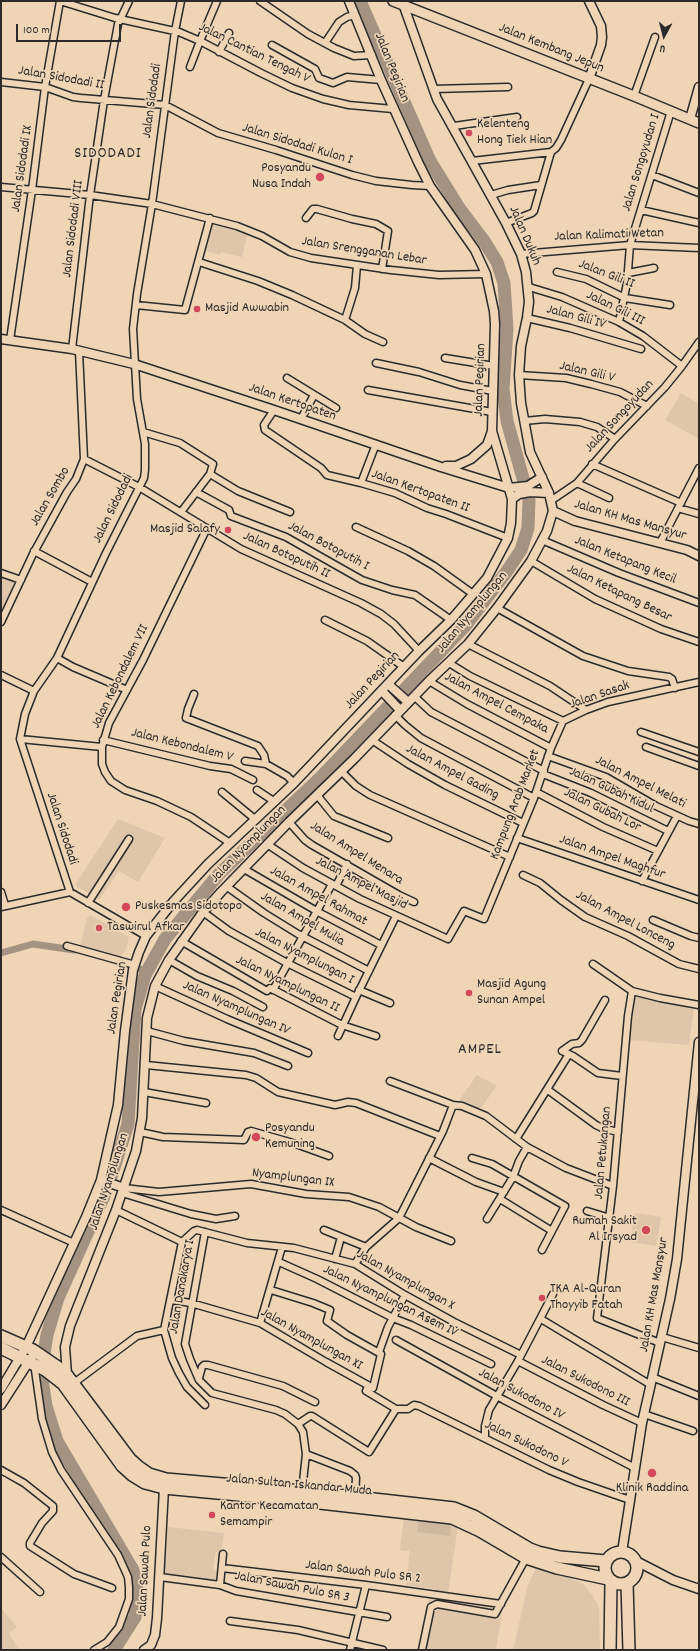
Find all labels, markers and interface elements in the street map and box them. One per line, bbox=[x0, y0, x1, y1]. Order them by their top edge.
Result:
scale bar bbox=[18, 16, 123, 42]
north arrow bbox=[644, 16, 684, 56]
street label: Jalan Cantian Tengah V bbox=[195, 20, 313, 88]
street label: Jalan Kembang Jepun bbox=[496, 20, 606, 78]
text: 100 m bbox=[23, 22, 50, 39]
street label: Jalan Pegirian bbox=[369, 31, 413, 105]
text: U bbox=[659, 40, 666, 56]
street label: Jalan Sidodadi II bbox=[17, 63, 105, 95]
street label: Jalan Sidodadi bbox=[139, 63, 167, 139]
street label: Jalan Songoyudan I bbox=[619, 112, 665, 214]
place label: Kelenteng Hong Tiek Hian bbox=[477, 117, 552, 150]
street label: Jalan Sidodadi Kulon I bbox=[240, 120, 354, 170]
street label: Jalan Sidodadi IX bbox=[9, 124, 37, 214]
marker: Kelenteng Hong Tiek Hian bbox=[464, 128, 474, 138]
district label: SIDODADI bbox=[74, 145, 142, 165]
place label: Posyandu Nusa Indah bbox=[252, 161, 311, 194]
marker: Posyandu Nusa Indah bbox=[314, 171, 326, 183]
street label: Jalan Sidodadi VIII bbox=[60, 179, 88, 279]
street label: Jalan Dukuh bbox=[504, 204, 544, 268]
street label: Jalan Kalimati Wetan bbox=[554, 226, 664, 246]
street label: Jalan Srengganan Lebar bbox=[300, 234, 428, 270]
street label: Jalan Gili II bbox=[576, 257, 636, 293]
street label: Jalan Gili III bbox=[583, 288, 647, 330]
place label: Masjid Awwabin bbox=[205, 301, 289, 317]
street label: Jalan Gili IV bbox=[544, 302, 608, 334]
marker: Masjid Awwabin bbox=[192, 304, 202, 314]
street label: Jalan Pegirian bbox=[471, 343, 491, 417]
street label: Jalan Gili V bbox=[557, 358, 617, 388]
street label: Jalan Songoyudan bbox=[582, 377, 658, 457]
street label: Jalan Kertopaten bbox=[246, 380, 338, 426]
street label: Jalan Sombo bbox=[27, 464, 75, 530]
street label: Jalan Kertopaten II bbox=[369, 466, 471, 518]
street label: Jalan Sidodadi bbox=[90, 472, 138, 546]
street label: Jalan KH Mas Mansyur bbox=[572, 497, 688, 545]
street label: Jalan Botoputih I bbox=[284, 519, 372, 575]
place label: Masjid Salafy bbox=[150, 522, 220, 538]
marker: Masjid Salafy bbox=[223, 525, 233, 535]
street label: Jalan Botoputih II bbox=[240, 529, 332, 583]
street label: Jalan Ketapang Kecil bbox=[572, 533, 678, 589]
street label: Jalan Ketapang Besar bbox=[564, 561, 674, 627]
street label: Jalan Nyamplungan bbox=[434, 569, 512, 657]
street label: Jalan Kebondalem VII bbox=[89, 622, 153, 732]
street label: Jalan Pegirian bbox=[342, 648, 404, 714]
street label: Jalan Ampel Cempaka bbox=[441, 669, 551, 739]
street label: Jalan Sasak bbox=[568, 678, 632, 714]
street label: Jalan Kebondalem V bbox=[129, 725, 235, 767]
street label: Jalan Ampel Gading bbox=[403, 741, 501, 805]
street label: Kampung Arab Market bbox=[487, 748, 545, 862]
street label: Jalan Ampel Melati bbox=[592, 753, 688, 813]
street label: Jalan Gubah Kidul bbox=[566, 764, 656, 818]
street label: Jalan Gubah Lor bbox=[561, 785, 643, 837]
street label: Jalan Sidodadi bbox=[41, 791, 81, 867]
street label: Jalan Nyamplungan bbox=[208, 803, 290, 887]
street label: Jalan Ampel Menara bbox=[306, 819, 406, 889]
street label: Jalan Ampel Maghfur bbox=[557, 832, 667, 884]
street label: Jalan Ampel Masjid bbox=[312, 854, 410, 914]
street label: Jalan Ampel Rahmat bbox=[266, 863, 370, 931]
street label: Jalan Ampel Lonceng bbox=[572, 888, 678, 954]
street label: Jalan Ampel Mulia bbox=[257, 889, 347, 951]
place label: Puskesmas Sidotopo bbox=[135, 899, 242, 915]
marker: Puskesmas Sidotopo bbox=[120, 901, 132, 913]
place label: Taswirul Afkar bbox=[107, 920, 184, 936]
marker: Taswirul Afkar bbox=[94, 923, 104, 933]
street label: Jalan Nyamplungan I bbox=[252, 925, 356, 989]
street label: Jalan Nyamplungan II bbox=[232, 953, 342, 1017]
street label: Jalan Pegirian bbox=[104, 961, 132, 1035]
place label: Masjid Agung Sunan Ampel bbox=[477, 977, 546, 1010]
street label: Jalan Nyamplungan IV bbox=[180, 978, 292, 1040]
marker: Masjid Agung Sunan Ampel bbox=[464, 988, 474, 998]
district label: AMPEL bbox=[458, 1041, 502, 1061]
street label: Jalan Petukangan bbox=[592, 1106, 616, 1200]
place label: Posyandu Kemuning bbox=[265, 1121, 315, 1154]
street label: Jalan Nyamplungan bbox=[86, 1131, 134, 1233]
marker: Posyandu Kemuning bbox=[250, 1131, 262, 1143]
street label: Nyamplungan IX bbox=[251, 1166, 335, 1192]
place label: Rumah Sakit Al Irsyad bbox=[572, 1214, 637, 1246]
marker: Rumah Sakit Al Irsyad bbox=[640, 1224, 652, 1236]
street label: Jalan KH Mas Mansyur bbox=[637, 1236, 673, 1354]
street label: Jalan Danakarya I bbox=[166, 1239, 200, 1335]
street label: Jalan Nyamplungan X bbox=[353, 1247, 457, 1315]
street label: Jalan Nyamplungan Asem IV bbox=[320, 1262, 460, 1342]
place label: TKA Al-Quran Thoyyib Fatah bbox=[550, 1282, 622, 1314]
marker: TKA Al-Quran Thoyyib Fatah bbox=[537, 1293, 547, 1303]
street label: Jalan Nyamplungan XI bbox=[257, 1305, 365, 1375]
street label: Jalan Sukodono III bbox=[538, 1352, 632, 1412]
street label: Jalan Sukodono IV bbox=[475, 1365, 567, 1425]
street label: Jalan Sukodono V bbox=[481, 1418, 571, 1472]
marker: Klinik Raddina bbox=[646, 1467, 658, 1479]
street label: Jalan Sultan Iskandar Muda bbox=[226, 1471, 372, 1501]
place label: Klinik Raddina bbox=[616, 1481, 688, 1497]
place label: Kantor Kecamatan Semampir bbox=[220, 1499, 319, 1532]
marker: Kantor Kecamatan Semampir bbox=[207, 1510, 217, 1520]
street label: Jalan Sawah Pulo bbox=[135, 1525, 157, 1617]
street label: Jalan Sawah Pulo SR 2 bbox=[304, 1558, 422, 1588]
street label: Jalan Sawah Pulo SR 3 bbox=[233, 1569, 351, 1607]

